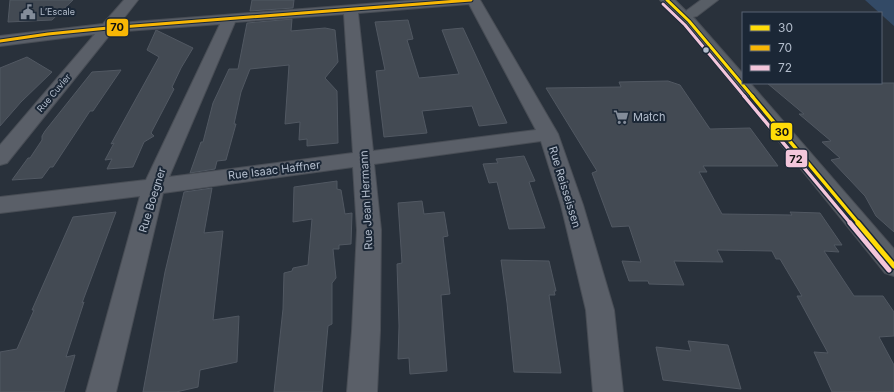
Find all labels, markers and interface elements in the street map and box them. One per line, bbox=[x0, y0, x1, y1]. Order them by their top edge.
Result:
public building icon: L’Escale bbox=[19, 3, 37, 21]
place label: L’Escale bbox=[40, 6, 75, 17]
legend bbox=[742, 12, 882, 84]
line badge: 70 bbox=[106, 18, 129, 37]
text: 70 bbox=[110, 20, 124, 34]
text: 30 bbox=[778, 20, 793, 35]
text: 70 bbox=[778, 40, 792, 55]
unlabelled marker bbox=[701, 45, 711, 55]
text: 72 bbox=[778, 60, 792, 75]
street label: Rue Cuvier bbox=[34, 71, 73, 114]
supermarket icon: Match bbox=[612, 108, 630, 126]
place label: Match bbox=[633, 110, 665, 124]
line badge: 30 bbox=[770, 122, 793, 141]
text: 30 bbox=[775, 125, 789, 139]
street label: Rue Reisseissen bbox=[546, 145, 584, 229]
line badge: 72 bbox=[785, 149, 808, 168]
street label: Rue Jean Hermann bbox=[356, 150, 376, 250]
text: 72 bbox=[789, 152, 803, 166]
street label: Rue Isaac Haffner bbox=[227, 157, 321, 183]
street label: Rue Boegner bbox=[135, 166, 169, 234]

